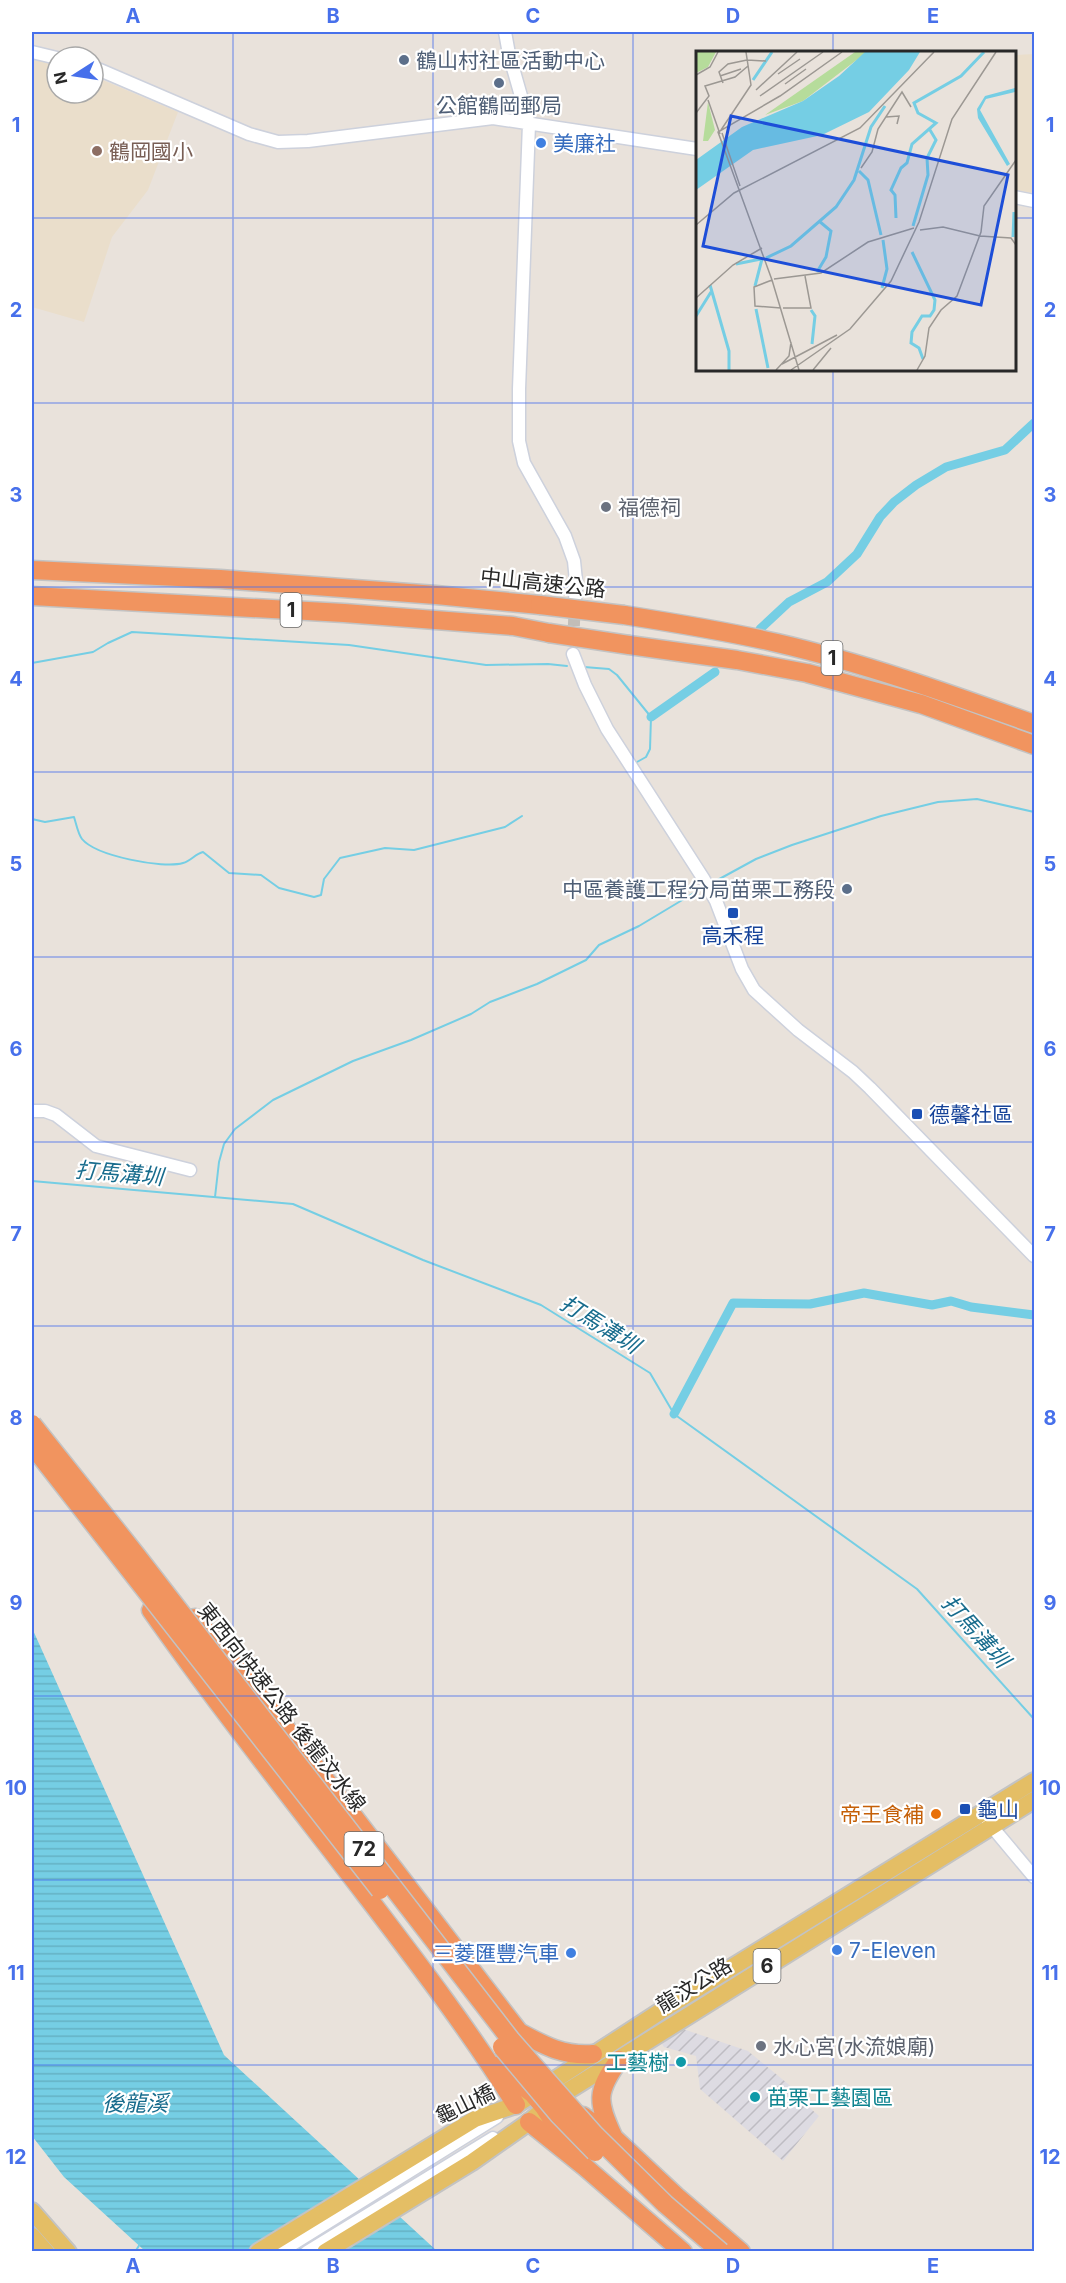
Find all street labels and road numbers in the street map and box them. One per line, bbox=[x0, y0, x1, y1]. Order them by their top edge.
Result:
street label: 中山高速公路 bbox=[479, 564, 607, 602]
road number: 1 bbox=[280, 593, 302, 627]
road number: 1 bbox=[822, 641, 842, 675]
street label: 東西向快速公路 後龍汶水線 bbox=[193, 1598, 371, 1816]
road number: 72 bbox=[344, 1832, 384, 1866]
road number: 6 bbox=[754, 1949, 780, 1983]
street label: 龍汶公路 bbox=[652, 1952, 736, 2018]
street label: 龜山橋 bbox=[431, 2079, 499, 2129]

